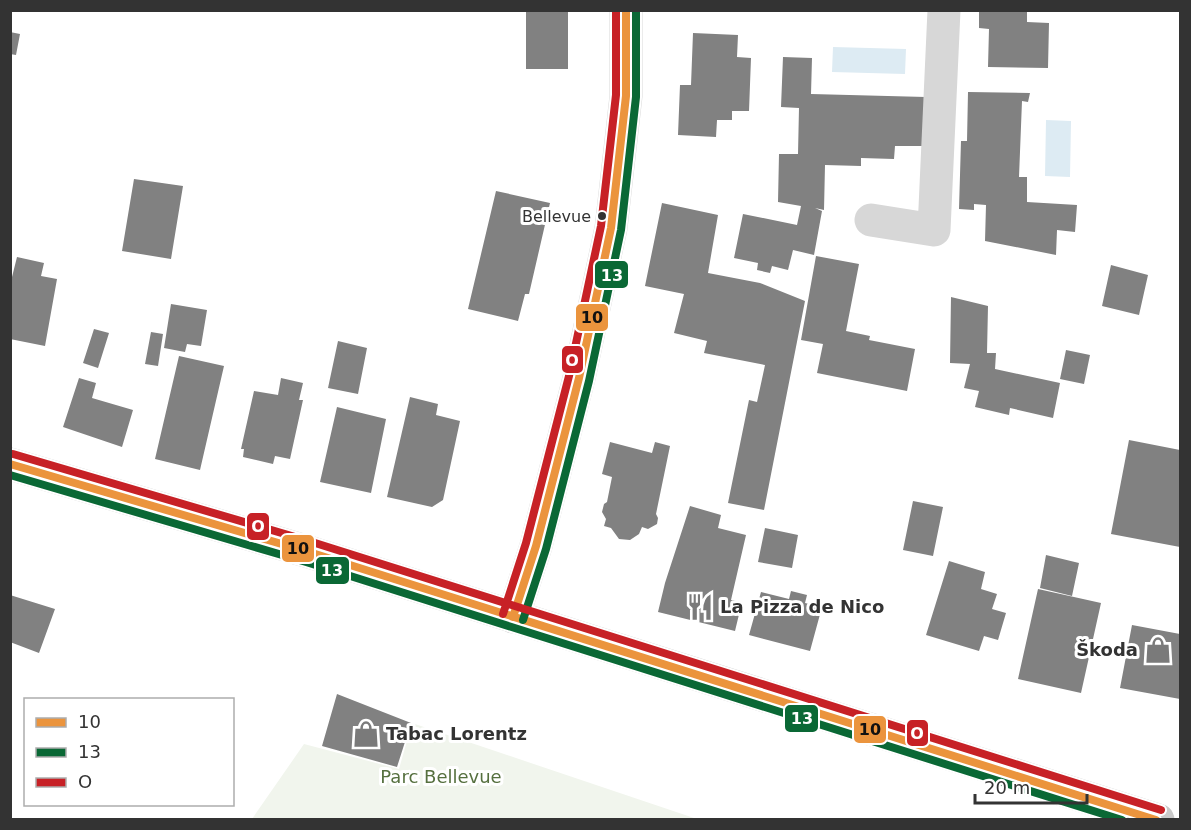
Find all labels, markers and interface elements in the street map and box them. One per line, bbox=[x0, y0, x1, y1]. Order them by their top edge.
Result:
place label: Bellevue bbox=[522, 207, 591, 226]
marker: Bellevue bbox=[596, 210, 608, 222]
line badge: 13 bbox=[594, 260, 629, 289]
text: 13 bbox=[601, 266, 623, 285]
line badge: 10 bbox=[575, 303, 609, 332]
text: 10 bbox=[581, 308, 603, 327]
line badge: O bbox=[561, 345, 584, 374]
text: O bbox=[565, 351, 579, 370]
line badge: O bbox=[246, 512, 270, 541]
text: O bbox=[251, 517, 265, 536]
line badge: 10 bbox=[281, 534, 315, 563]
text: 10 bbox=[287, 539, 309, 558]
line badge: 13 bbox=[315, 556, 350, 585]
text: 13 bbox=[321, 561, 343, 580]
restaurant icon: La Pizza de Nico bbox=[685, 592, 715, 622]
place label: La Pizza de Nico bbox=[720, 596, 884, 617]
shop icon: Škoda bbox=[1143, 635, 1173, 665]
place label: Škoda bbox=[1076, 639, 1138, 660]
legend bbox=[24, 698, 234, 806]
line badge: 13 bbox=[784, 704, 819, 733]
text: 13 bbox=[791, 709, 813, 728]
text: 10 bbox=[78, 711, 101, 732]
line badge: 10 bbox=[853, 715, 887, 744]
shop icon: Tabac Lorentz bbox=[351, 719, 381, 749]
line badge: O bbox=[906, 719, 929, 747]
text: 10 bbox=[859, 720, 881, 739]
place label: Tabac Lorentz bbox=[386, 723, 527, 744]
text: O bbox=[910, 724, 924, 743]
text: 13 bbox=[78, 741, 101, 762]
park label: Parc Bellevue bbox=[380, 766, 502, 787]
scale bar bbox=[975, 767, 1088, 805]
text: O bbox=[78, 771, 92, 792]
text: 20 m bbox=[984, 777, 1030, 798]

